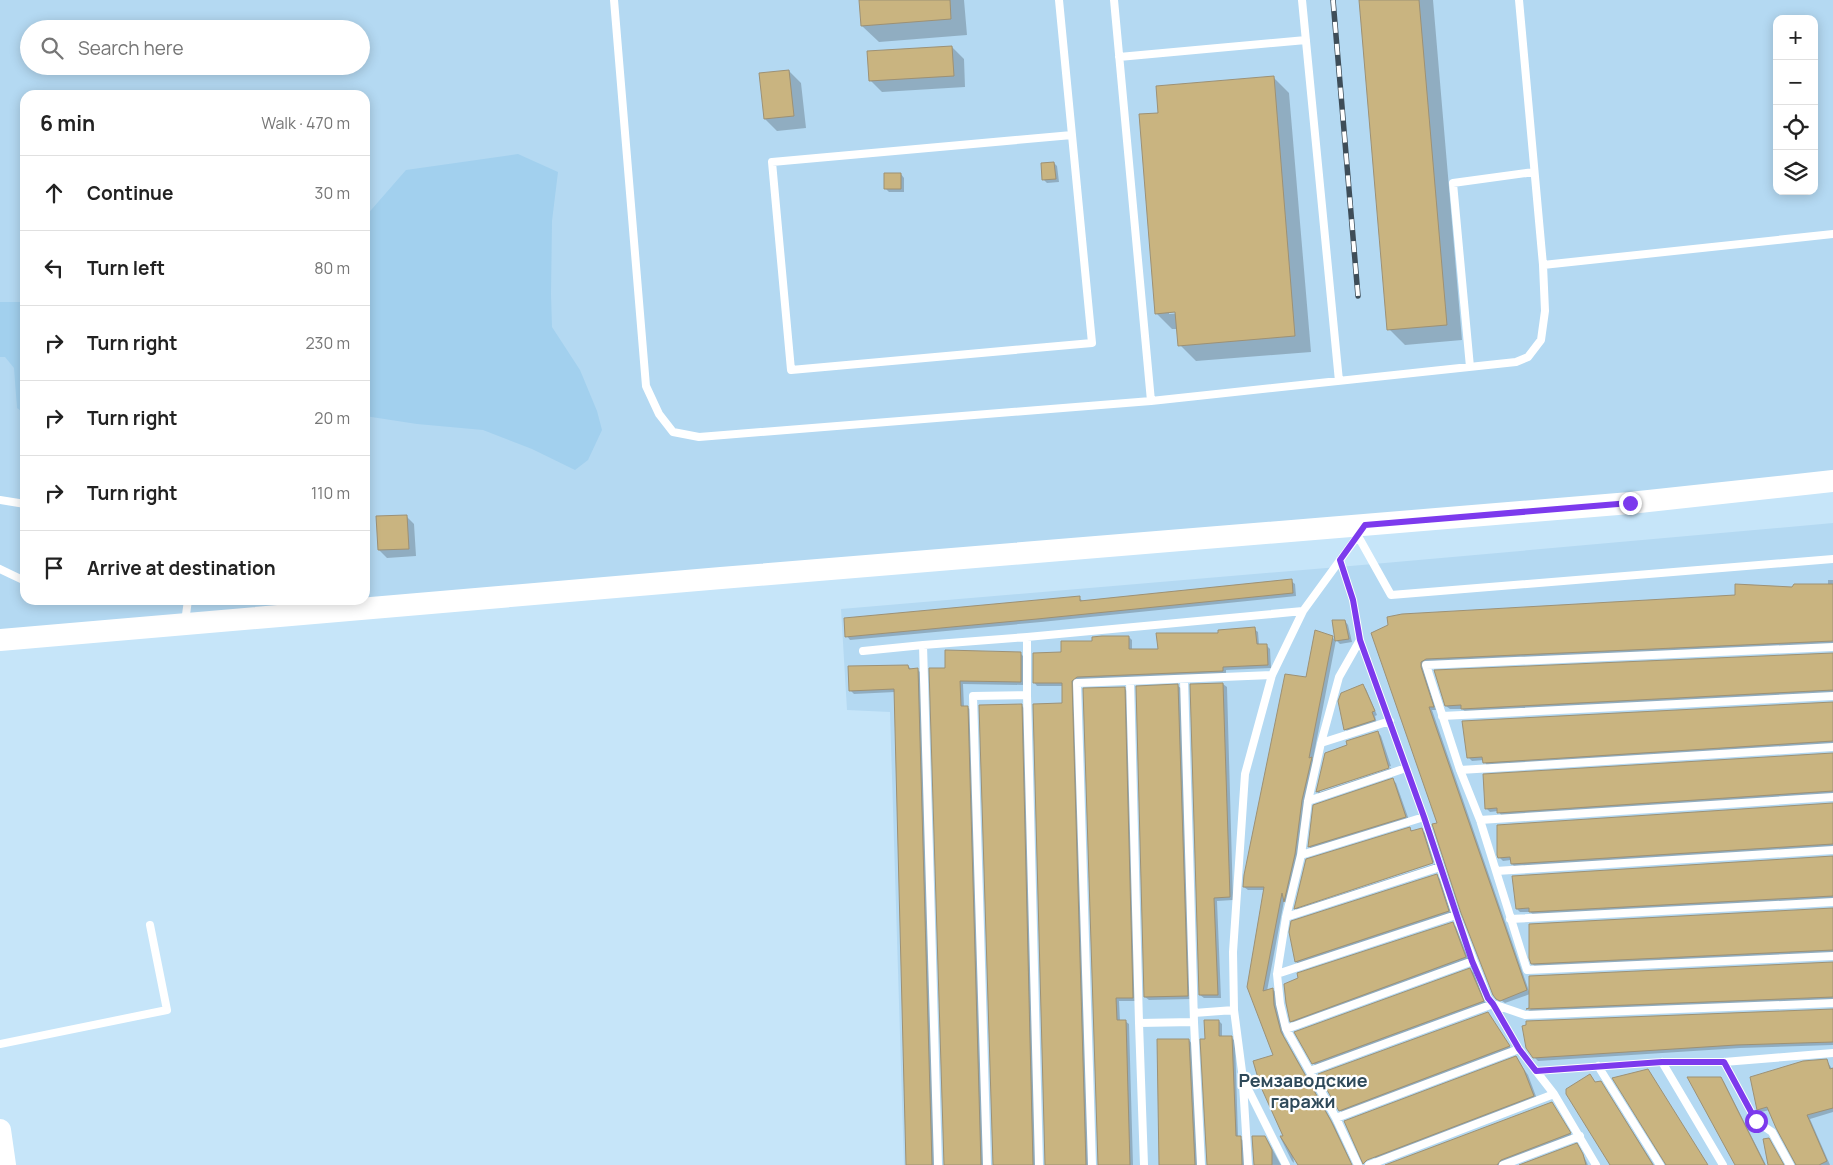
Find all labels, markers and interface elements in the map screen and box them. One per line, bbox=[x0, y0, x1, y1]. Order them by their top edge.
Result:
map controls bbox=[1773, 15, 1818, 195]
button: + bbox=[1773, 15, 1818, 60]
search box bbox=[20, 20, 370, 75]
icon: search bbox=[38, 34, 66, 62]
text: Search here bbox=[78, 35, 184, 61]
button: − bbox=[1773, 60, 1818, 105]
button: locate bbox=[1773, 105, 1818, 150]
text: 6 min bbox=[40, 109, 95, 137]
text: Walk · 470 m bbox=[261, 112, 350, 134]
button: layers bbox=[1773, 150, 1818, 195]
icon: ahead bbox=[40, 179, 68, 207]
text: Continue bbox=[87, 180, 173, 206]
text: 30 m bbox=[315, 182, 350, 204]
icon: left bbox=[40, 254, 68, 282]
text: Turn left bbox=[87, 255, 165, 281]
text: 80 m bbox=[314, 257, 350, 279]
icon: right bbox=[40, 329, 68, 357]
text: Turn right bbox=[87, 330, 177, 356]
text: 230 m bbox=[306, 332, 350, 354]
icon: right bbox=[40, 404, 68, 432]
text: Turn right bbox=[87, 405, 177, 431]
text: 20 m bbox=[314, 407, 350, 429]
icon: right bbox=[40, 479, 68, 507]
text: Turn right bbox=[87, 480, 177, 506]
text: 110 m bbox=[311, 482, 350, 504]
route end bbox=[1619, 492, 1642, 515]
icon: arrive bbox=[40, 554, 68, 582]
text: Arrive at destination bbox=[87, 555, 276, 581]
district label: Ремзаводские гаражи bbox=[1238, 1068, 1368, 1113]
route start bbox=[1745, 1110, 1768, 1133]

